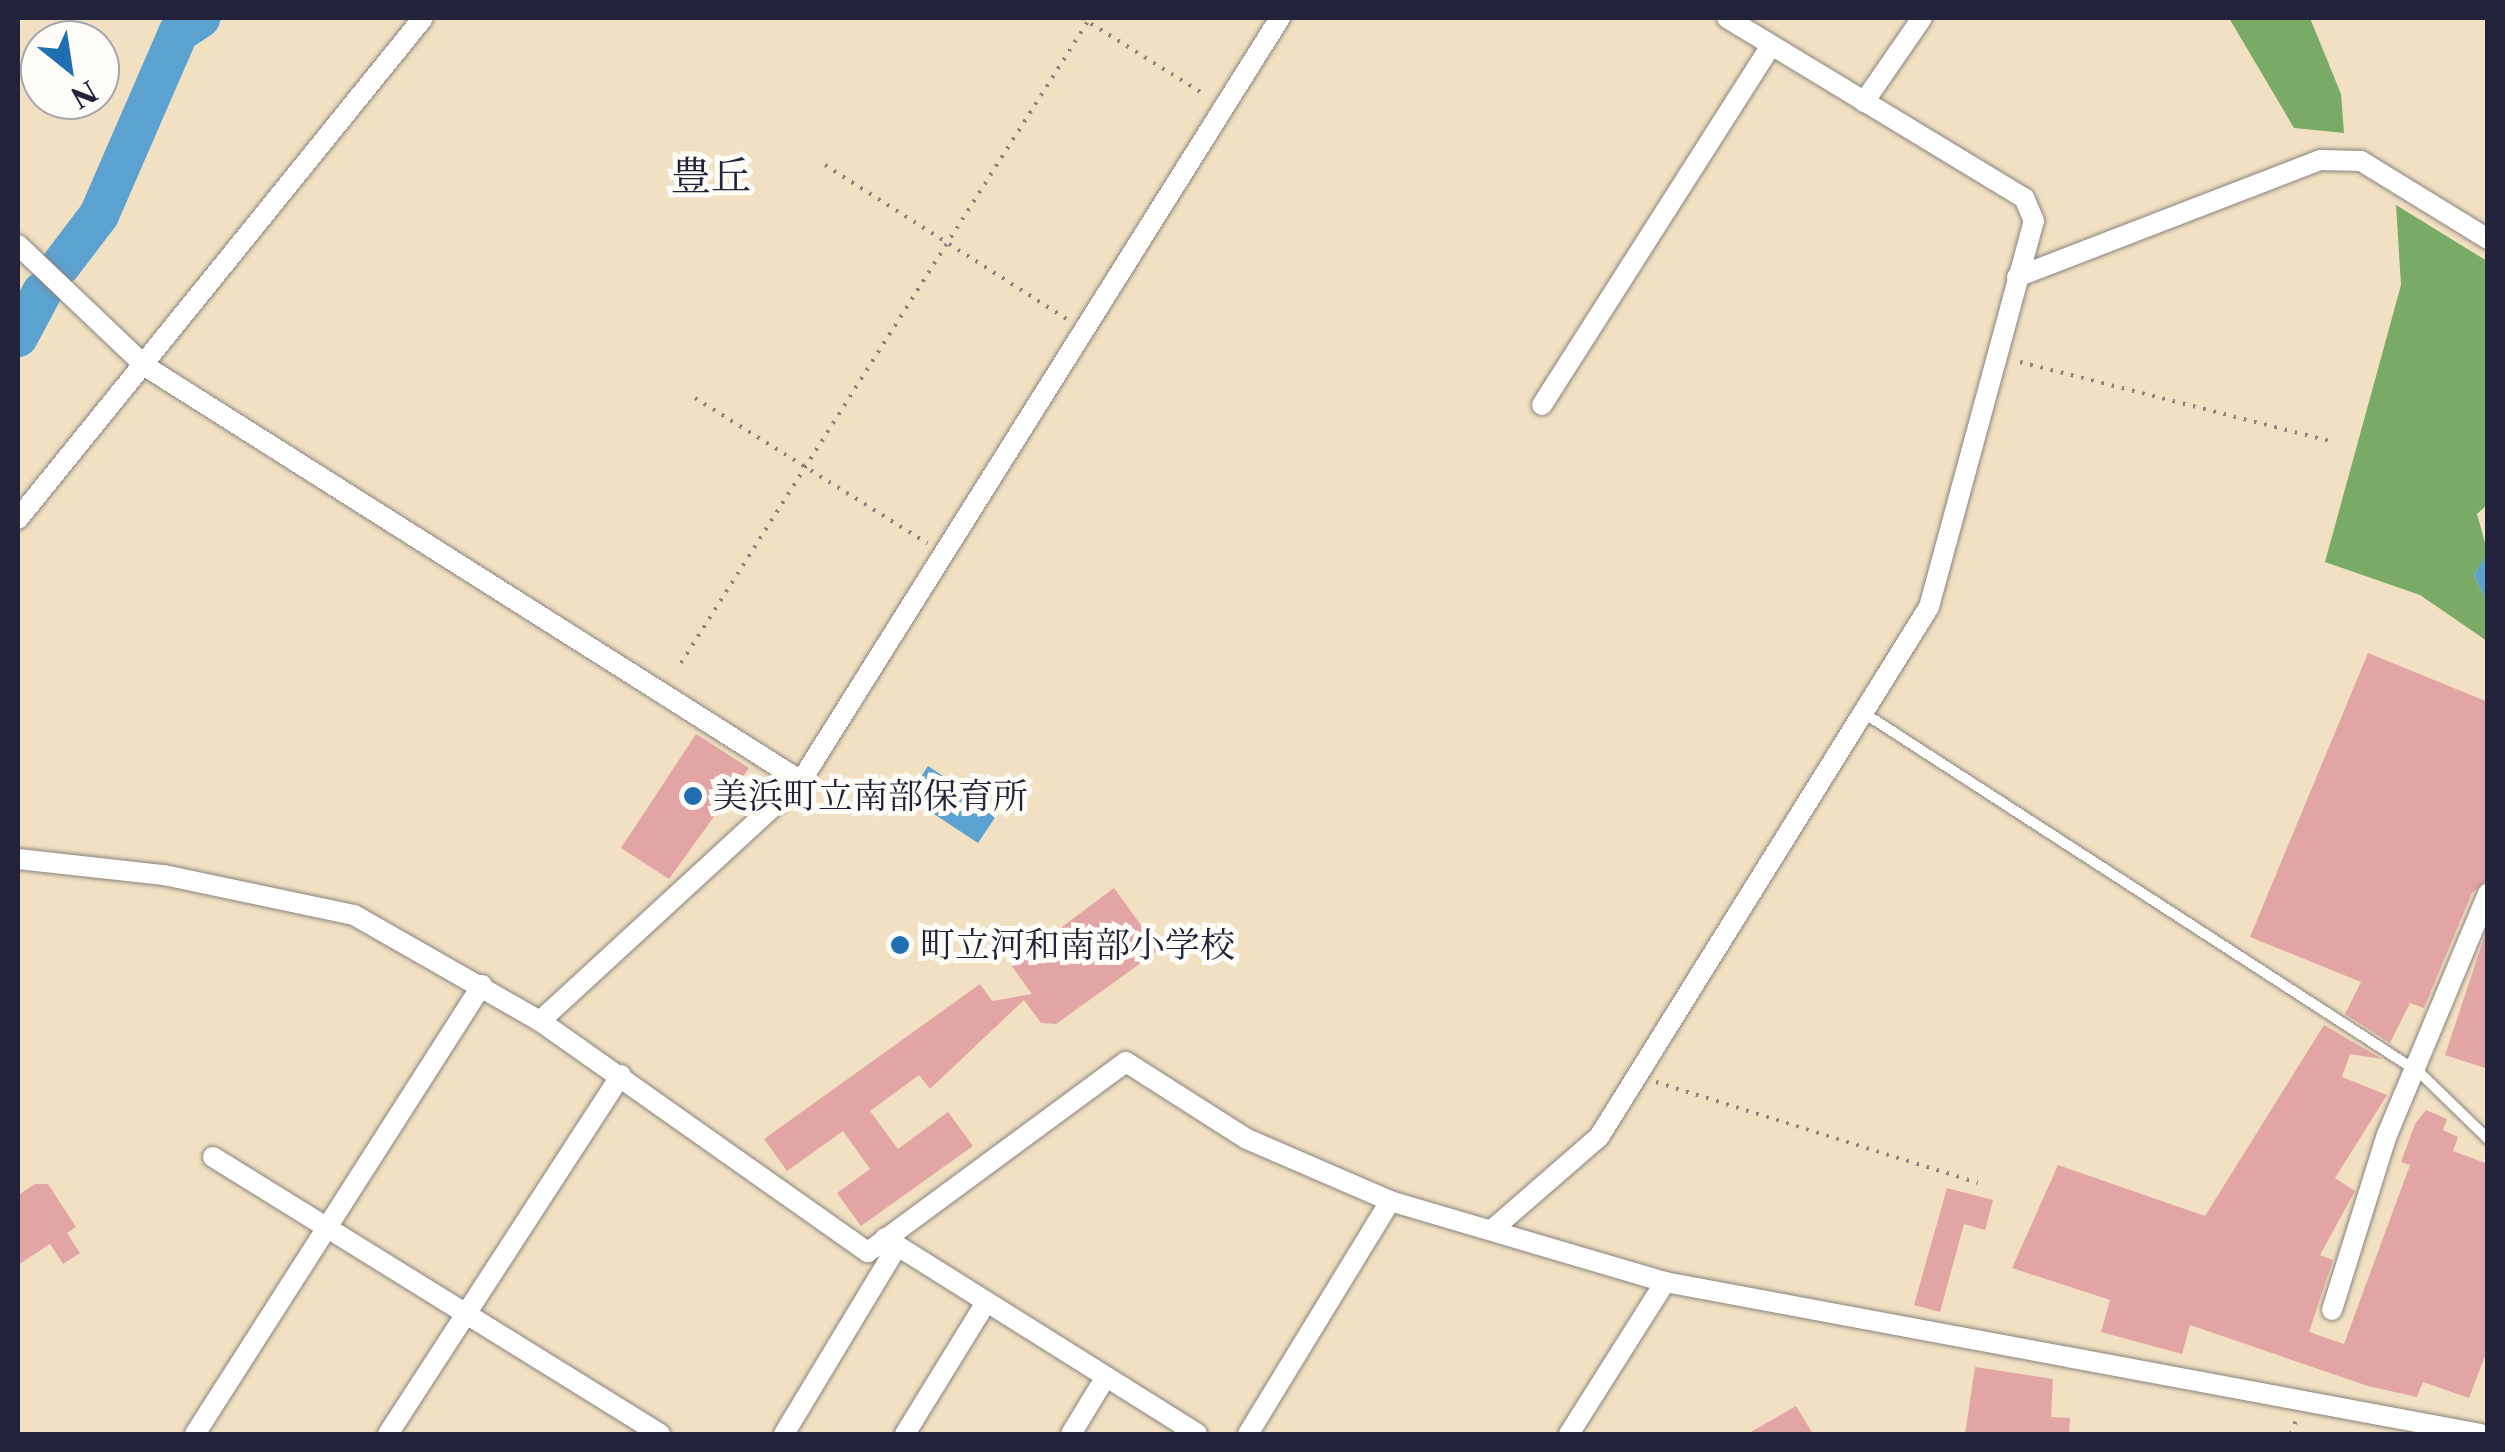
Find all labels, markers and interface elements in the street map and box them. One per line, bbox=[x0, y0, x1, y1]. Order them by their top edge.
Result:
north arrow bbox=[20, 20, 120, 120]
text: N bbox=[65, 73, 103, 115]
district label: 豊丘 bbox=[671, 152, 751, 200]
place label: 美浜町立南部保育所 bbox=[713, 775, 1028, 817]
marker: 美浜町立南部保育所 bbox=[682, 785, 704, 807]
place label: 町立河和南部小学校 bbox=[920, 924, 1235, 966]
marker: 町立河和南部小学校 bbox=[889, 934, 911, 956]

